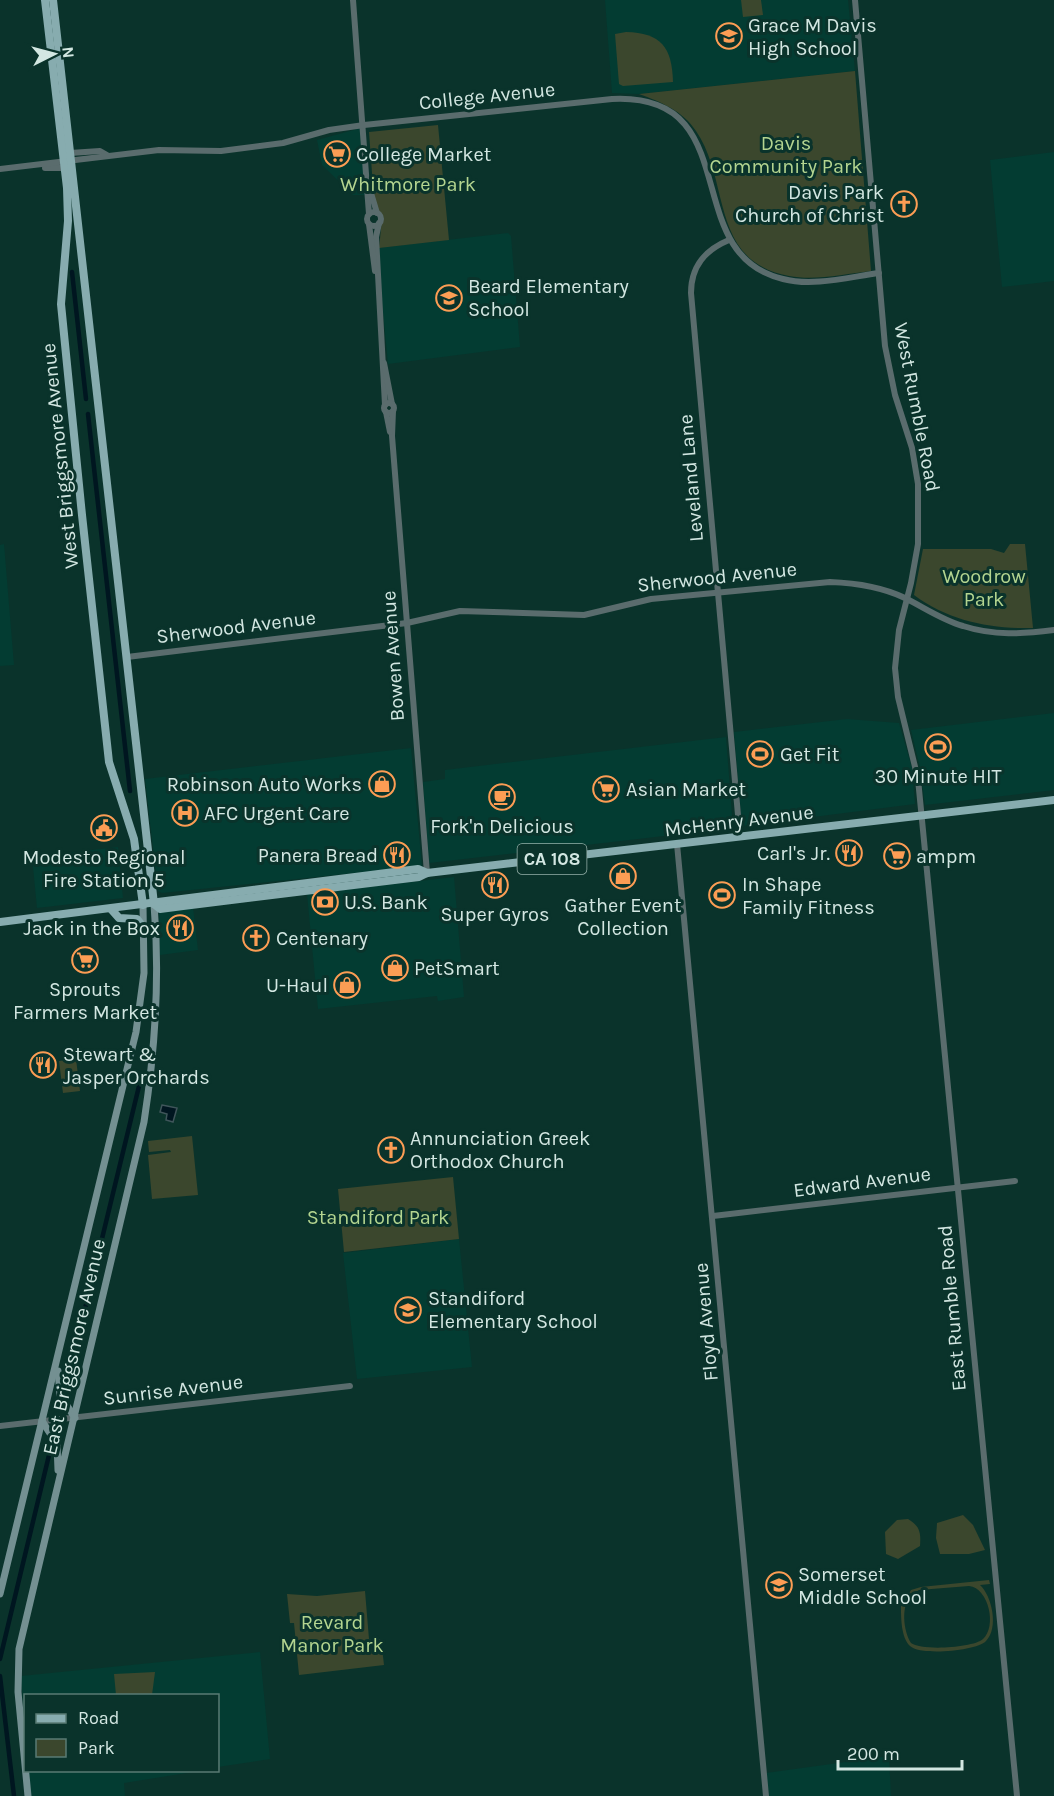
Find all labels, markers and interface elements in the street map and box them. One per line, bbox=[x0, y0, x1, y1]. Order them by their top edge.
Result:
place label: Grace M Davis High School bbox=[748, 14, 877, 60]
school or university icon: Grace M Davis High School bbox=[714, 21, 744, 51]
north arrow bbox=[24, 24, 84, 84]
text: N bbox=[58, 46, 78, 59]
street label: College Avenue bbox=[418, 77, 556, 115]
park label: Davis Community Park bbox=[710, 132, 862, 178]
supermarket icon: College Market bbox=[322, 139, 352, 169]
place label: College Market bbox=[356, 143, 492, 166]
park label: Whitmore Park bbox=[340, 173, 476, 196]
place label: Davis Park Church of Christ bbox=[735, 181, 884, 227]
church icon: Davis Park Church of Christ bbox=[889, 189, 919, 219]
place label: Beard Elementary School bbox=[468, 275, 629, 321]
school or university icon: Beard Elementary School bbox=[434, 283, 464, 313]
street label: West Rumble Road bbox=[889, 320, 945, 494]
street label: West Briggsmore Avenue bbox=[37, 342, 83, 570]
street label: Leveland Lane bbox=[674, 413, 708, 543]
street label: Sherwood Avenue bbox=[636, 557, 798, 597]
park label: Woodrow Park bbox=[942, 565, 1026, 611]
street label: Bowen Avenue bbox=[377, 590, 409, 722]
street label: Sherwood Avenue bbox=[155, 606, 317, 648]
sports icon: 30 Minute HIT bbox=[923, 732, 953, 762]
sports icon: Get Fit bbox=[745, 739, 775, 769]
place label: Get Fit bbox=[780, 743, 840, 766]
place label: 30 Minute HIT bbox=[874, 765, 1002, 788]
shop icon: Robinson Auto Works bbox=[367, 769, 397, 799]
place label: Robinson Auto Works bbox=[167, 773, 362, 796]
supermarket icon: Asian Market bbox=[591, 774, 621, 804]
place label: Asian Market bbox=[626, 778, 747, 801]
cafe icon: Fork'n Delicious bbox=[487, 782, 517, 812]
hospital icon: AFC Urgent Care bbox=[170, 798, 200, 828]
street label: McHenry Avenue bbox=[663, 800, 815, 842]
place label: AFC Urgent Care bbox=[204, 802, 350, 825]
public building icon: Modesto Regional Fire Station 5 bbox=[89, 813, 119, 843]
place label: Fork'n Delicious bbox=[430, 815, 574, 838]
restaurant icon: Carl's Jr. bbox=[834, 838, 864, 868]
restaurant icon: Panera Bread bbox=[382, 840, 412, 870]
supermarket icon: ampm bbox=[882, 841, 912, 871]
place label: Carl's Jr. bbox=[757, 842, 830, 865]
place label: Panera Bread bbox=[258, 844, 378, 867]
road number: CA 108 bbox=[518, 844, 586, 874]
place label: ampm bbox=[916, 845, 976, 868]
place label: Modesto Regional Fire Station 5 bbox=[22, 846, 186, 892]
shop icon: Gather Event Collection bbox=[608, 861, 638, 891]
restaurant icon: Super Gyros bbox=[480, 870, 510, 900]
place label: In Shape Family Fitness bbox=[742, 873, 875, 919]
sports icon: In Shape Family Fitness bbox=[707, 880, 737, 910]
bank icon: U.S. Bank bbox=[310, 887, 340, 917]
place label: U.S. Bank bbox=[344, 891, 428, 914]
place label: Gather Event Collection bbox=[565, 894, 682, 940]
place label: Super Gyros bbox=[441, 903, 550, 926]
restaurant icon: Jack in the Box bbox=[165, 913, 195, 943]
place label: Jack in the Box bbox=[24, 917, 160, 940]
church icon: Centenary bbox=[241, 923, 271, 953]
place label: Centenary bbox=[276, 927, 368, 950]
supermarket icon: Sprouts Farmers Market bbox=[70, 945, 100, 975]
shop icon: PetSmart bbox=[380, 953, 410, 983]
place label: PetSmart bbox=[414, 957, 500, 980]
shop icon: U-Haul bbox=[332, 970, 362, 1000]
place label: U-Haul bbox=[266, 974, 328, 997]
place label: Sprouts Farmers Market bbox=[13, 978, 157, 1024]
place label: Stewart & Jasper Orchards bbox=[63, 1043, 210, 1089]
restaurant icon: Stewart & Jasper Orchards bbox=[28, 1050, 58, 1080]
place label: Annunciation Greek Orthodox Church bbox=[410, 1127, 590, 1173]
church icon: Annunciation Greek Orthodox Church bbox=[376, 1135, 406, 1165]
street label: Edward Avenue bbox=[792, 1162, 932, 1202]
park label: Standiford Park bbox=[307, 1206, 449, 1229]
street label: East Rumble Road bbox=[933, 1224, 971, 1392]
street label: East Briggsmore Avenue bbox=[38, 1237, 110, 1457]
street label: Floyd Avenue bbox=[689, 1262, 723, 1382]
place label: Standiford Elementary School bbox=[428, 1287, 598, 1333]
school or university icon: Standiford Elementary School bbox=[393, 1295, 423, 1325]
street label: Sunrise Avenue bbox=[102, 1370, 244, 1410]
place label: Somerset Middle School bbox=[798, 1563, 927, 1609]
school or university icon: Somerset Middle School bbox=[764, 1570, 794, 1600]
park label: Revard Manor Park bbox=[280, 1611, 384, 1657]
legend bbox=[24, 1694, 219, 1772]
text: Road bbox=[78, 1707, 119, 1729]
scale bar bbox=[838, 1733, 962, 1771]
text: Park bbox=[78, 1737, 115, 1759]
text: 200 m bbox=[847, 1743, 900, 1765]

